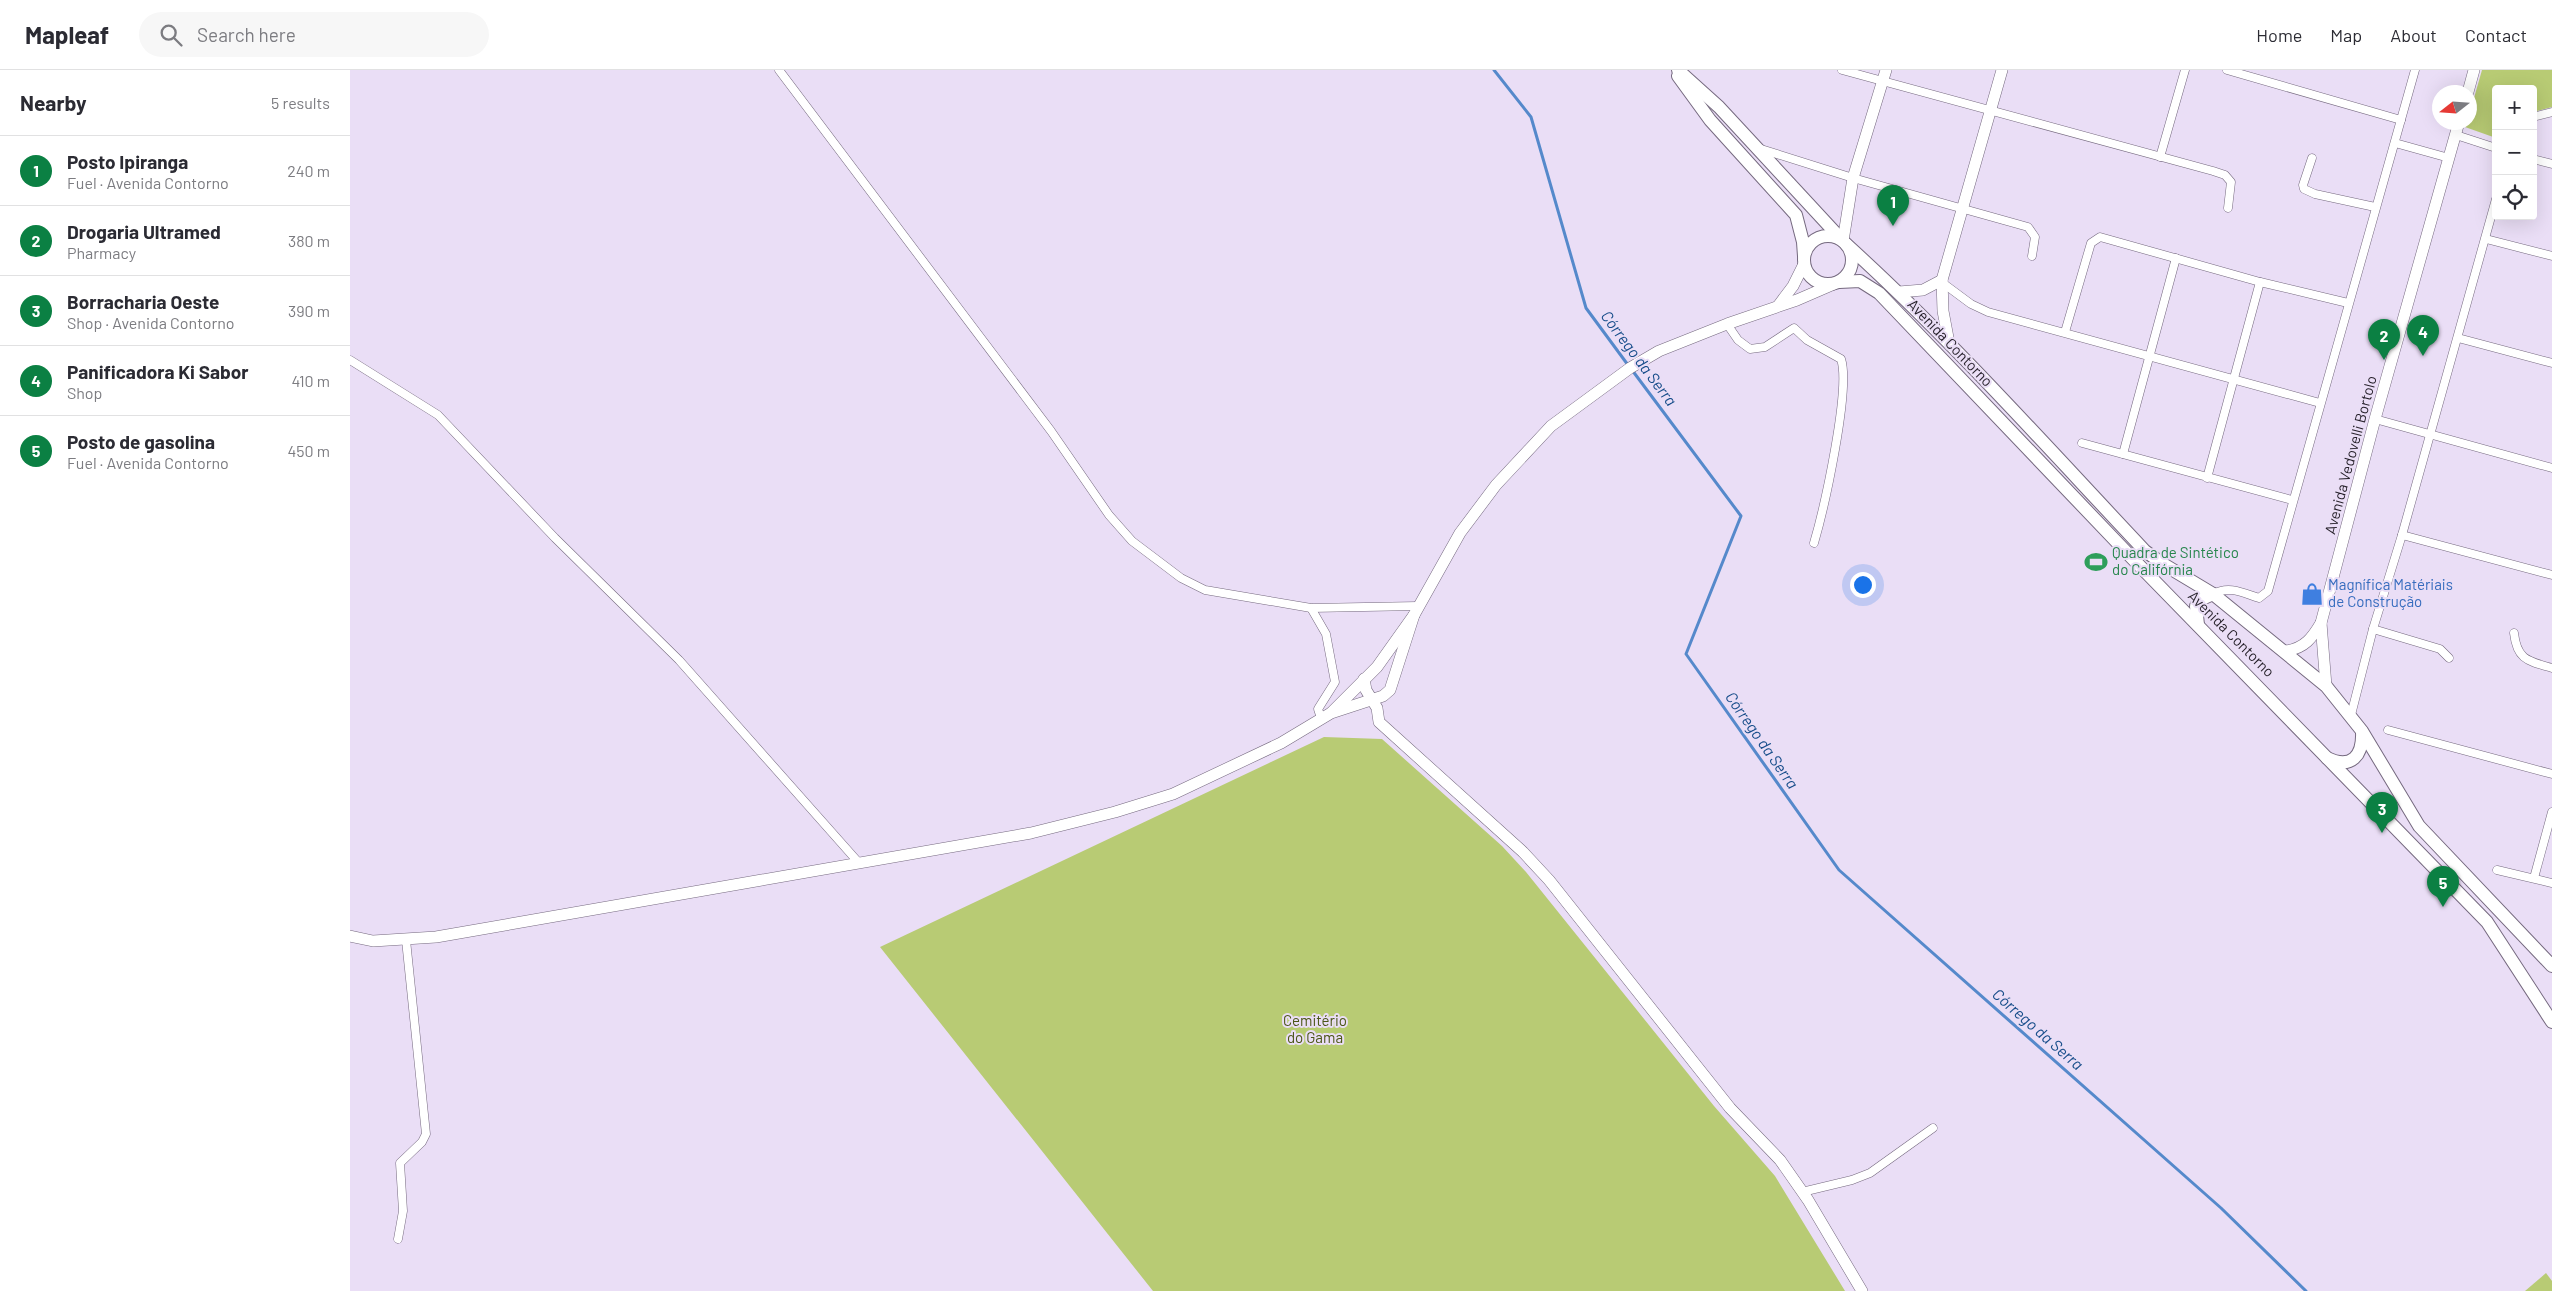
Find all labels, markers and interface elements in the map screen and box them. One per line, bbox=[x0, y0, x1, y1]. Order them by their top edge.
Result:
search box bbox=[139, 12, 489, 57]
text: Mapleaf bbox=[25, 20, 109, 49]
icon: search bbox=[157, 21, 185, 49]
text: Search here bbox=[197, 23, 296, 46]
text: Home bbox=[2256, 24, 2302, 46]
text: Map bbox=[2330, 24, 2362, 46]
text: About bbox=[2390, 24, 2437, 46]
text: Contact bbox=[2465, 24, 2527, 46]
north arrow bbox=[2432, 85, 2477, 130]
map controls bbox=[2492, 85, 2537, 220]
button: + bbox=[2492, 85, 2537, 130]
text: Nearby bbox=[20, 90, 86, 115]
text: 5 results bbox=[271, 93, 330, 112]
button: − bbox=[2492, 130, 2537, 175]
text: Posto Ipiranga bbox=[67, 150, 188, 173]
text: 1 bbox=[33, 161, 39, 180]
text: 240 m bbox=[287, 161, 330, 180]
text: Fuel · Avenida Contorno bbox=[67, 173, 229, 192]
button: locate bbox=[2492, 175, 2537, 220]
pin: 1 bbox=[1877, 185, 1909, 226]
text: Drogaria Ultramed bbox=[67, 220, 221, 243]
text: 2 bbox=[32, 231, 40, 250]
text: 380 m bbox=[288, 231, 330, 250]
text: Pharmacy bbox=[67, 243, 136, 262]
text: Borracharia Oeste bbox=[67, 290, 219, 313]
street label: Avenida Contorno bbox=[1904, 295, 1997, 390]
text: 3 bbox=[32, 301, 40, 320]
text: 390 m bbox=[288, 301, 330, 320]
water label: Córrego da Serra bbox=[1597, 306, 1681, 409]
text: Shop · Avenida Contorno bbox=[67, 313, 235, 332]
pin: 4 bbox=[2407, 315, 2439, 356]
pin: 2 bbox=[2368, 319, 2400, 360]
text: Panificadora Ki Sabor bbox=[67, 360, 249, 383]
text: 4 bbox=[31, 371, 41, 390]
text: 410 m bbox=[292, 371, 330, 390]
street label: Avenida Vedovelli Bortolo bbox=[2320, 374, 2380, 536]
text: Shop bbox=[67, 383, 102, 402]
text: Posto de gasolina bbox=[67, 430, 215, 453]
text: 5 bbox=[32, 441, 40, 460]
text: 450 m bbox=[287, 441, 330, 460]
text: Fuel · Avenida Contorno bbox=[67, 453, 229, 472]
place label: Quadra de Sintético do Califórnia bbox=[2112, 543, 2239, 578]
sports icon: Quadra de Sintético do Califórnia bbox=[2083, 549, 2109, 575]
your location bbox=[1850, 572, 1876, 598]
place label: Magnífica Matériais de Construção bbox=[2328, 575, 2453, 610]
shop icon: Magnífica Matériais de Construção bbox=[2299, 581, 2325, 607]
street label: Avenida Contorno bbox=[2185, 586, 2279, 680]
water label: Córrego da Serra bbox=[1722, 688, 1803, 792]
pin: 3 bbox=[2366, 792, 2398, 833]
pin: 5 bbox=[2427, 866, 2459, 907]
water label: Córrego da Serra bbox=[1989, 984, 2088, 1073]
park label: Cemitério do Gama bbox=[1283, 1011, 1347, 1046]

